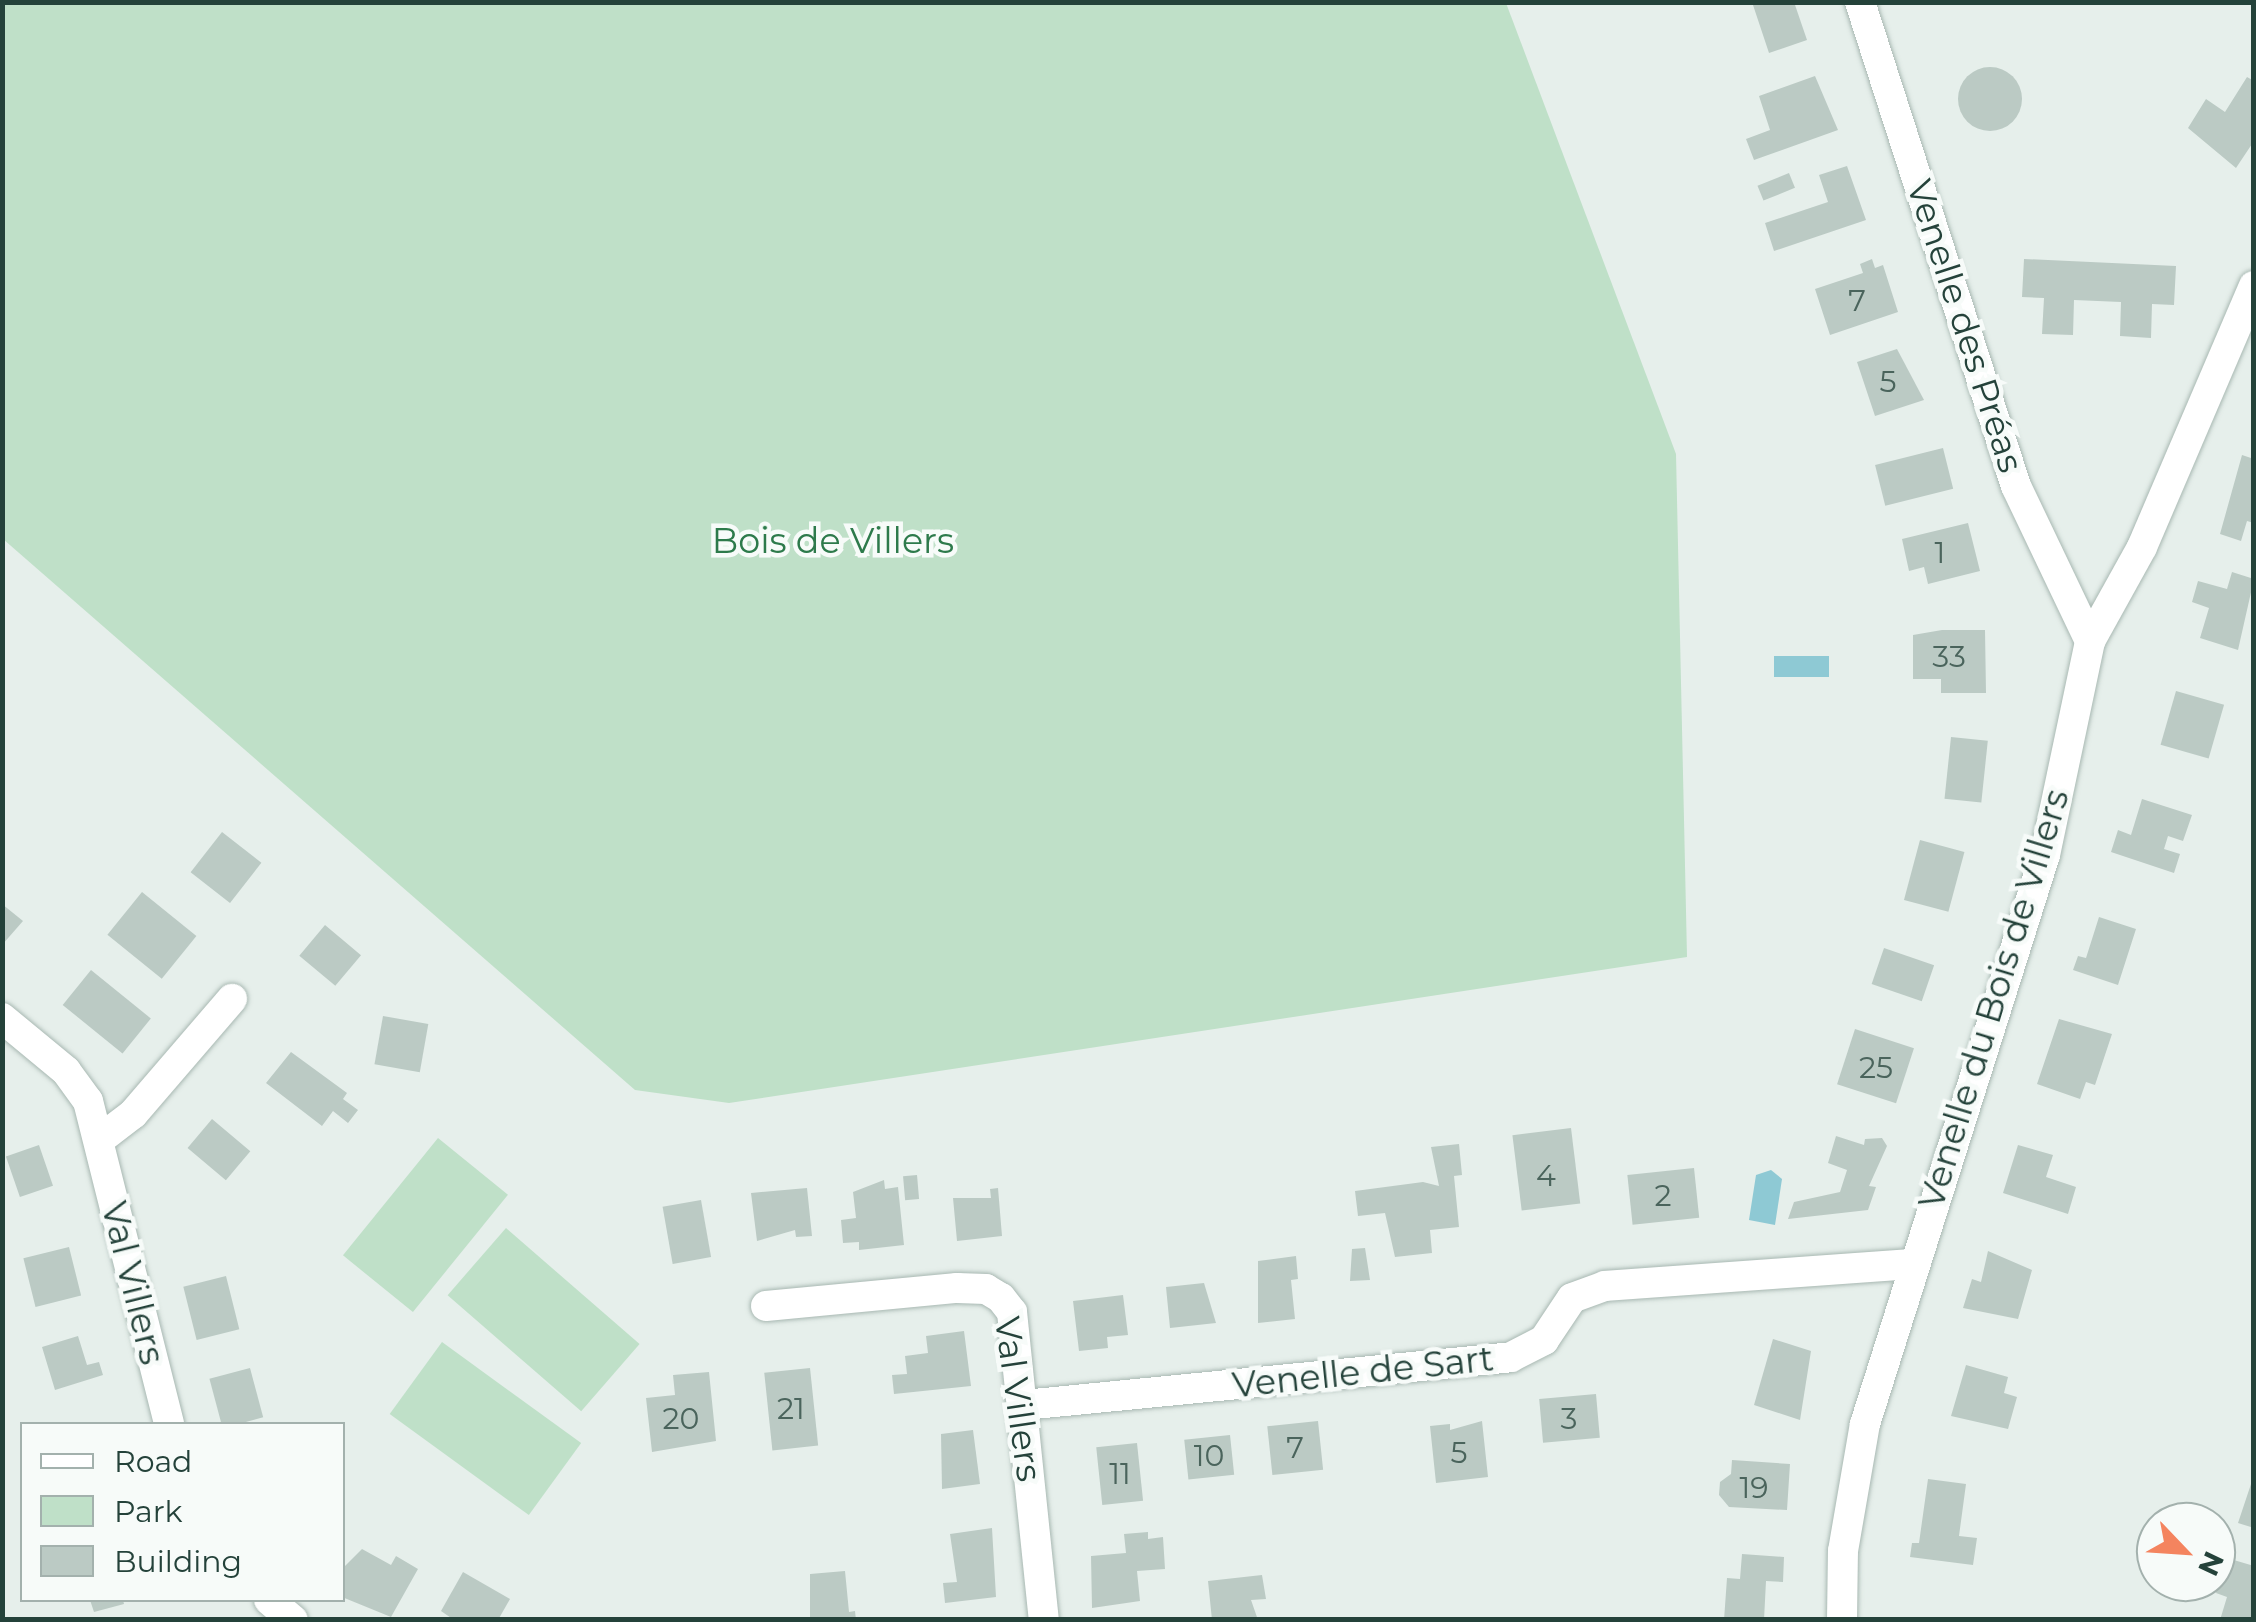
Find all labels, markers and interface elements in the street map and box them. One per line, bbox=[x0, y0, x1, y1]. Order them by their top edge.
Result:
street label: Venelle des Préas bbox=[1898, 174, 2032, 478]
house number: 7 bbox=[1848, 283, 1866, 319]
house number: 5 bbox=[1880, 364, 1896, 400]
park label: Bois de Villers bbox=[712, 520, 954, 562]
house number: 1 bbox=[1935, 535, 1945, 571]
house number: 33 bbox=[1932, 639, 1966, 675]
street label: Venelle du Bois de Villers bbox=[1910, 784, 2078, 1214]
house number: 25 bbox=[1859, 1050, 1893, 1086]
house number: 4 bbox=[1536, 1158, 1556, 1194]
house number: 2 bbox=[1654, 1178, 1672, 1214]
street label: Val Villers bbox=[93, 1197, 173, 1369]
street label: Val Villers bbox=[986, 1314, 1050, 1484]
street label: Venelle de Sart bbox=[1230, 1337, 1496, 1407]
house number: 21 bbox=[777, 1391, 805, 1427]
house number: 20 bbox=[663, 1401, 699, 1437]
house number: 3 bbox=[1561, 1401, 1577, 1437]
legend bbox=[20, 1422, 345, 1602]
house number: 7 bbox=[1286, 1430, 1304, 1466]
house number: 5 bbox=[1451, 1435, 1467, 1471]
house number: 10 bbox=[1194, 1438, 1224, 1474]
text: Road bbox=[114, 1443, 192, 1480]
house number: 11 bbox=[1109, 1456, 1131, 1492]
house number: 19 bbox=[1739, 1470, 1769, 1506]
text: Park bbox=[114, 1493, 183, 1530]
north arrow bbox=[2136, 1502, 2236, 1602]
text: Building bbox=[114, 1543, 242, 1580]
text: N bbox=[2191, 1546, 2232, 1581]

